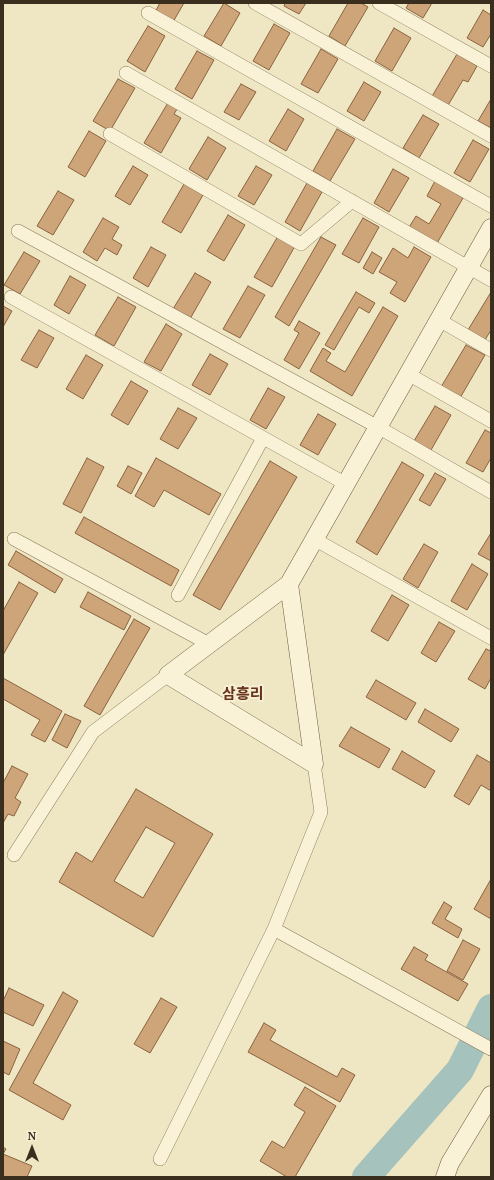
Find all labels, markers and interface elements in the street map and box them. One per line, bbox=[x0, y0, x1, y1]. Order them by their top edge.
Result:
district label: 삼흥리 bbox=[222, 686, 264, 704]
north arrow bbox=[12, 1128, 52, 1168]
text: N bbox=[28, 1129, 36, 1143]

